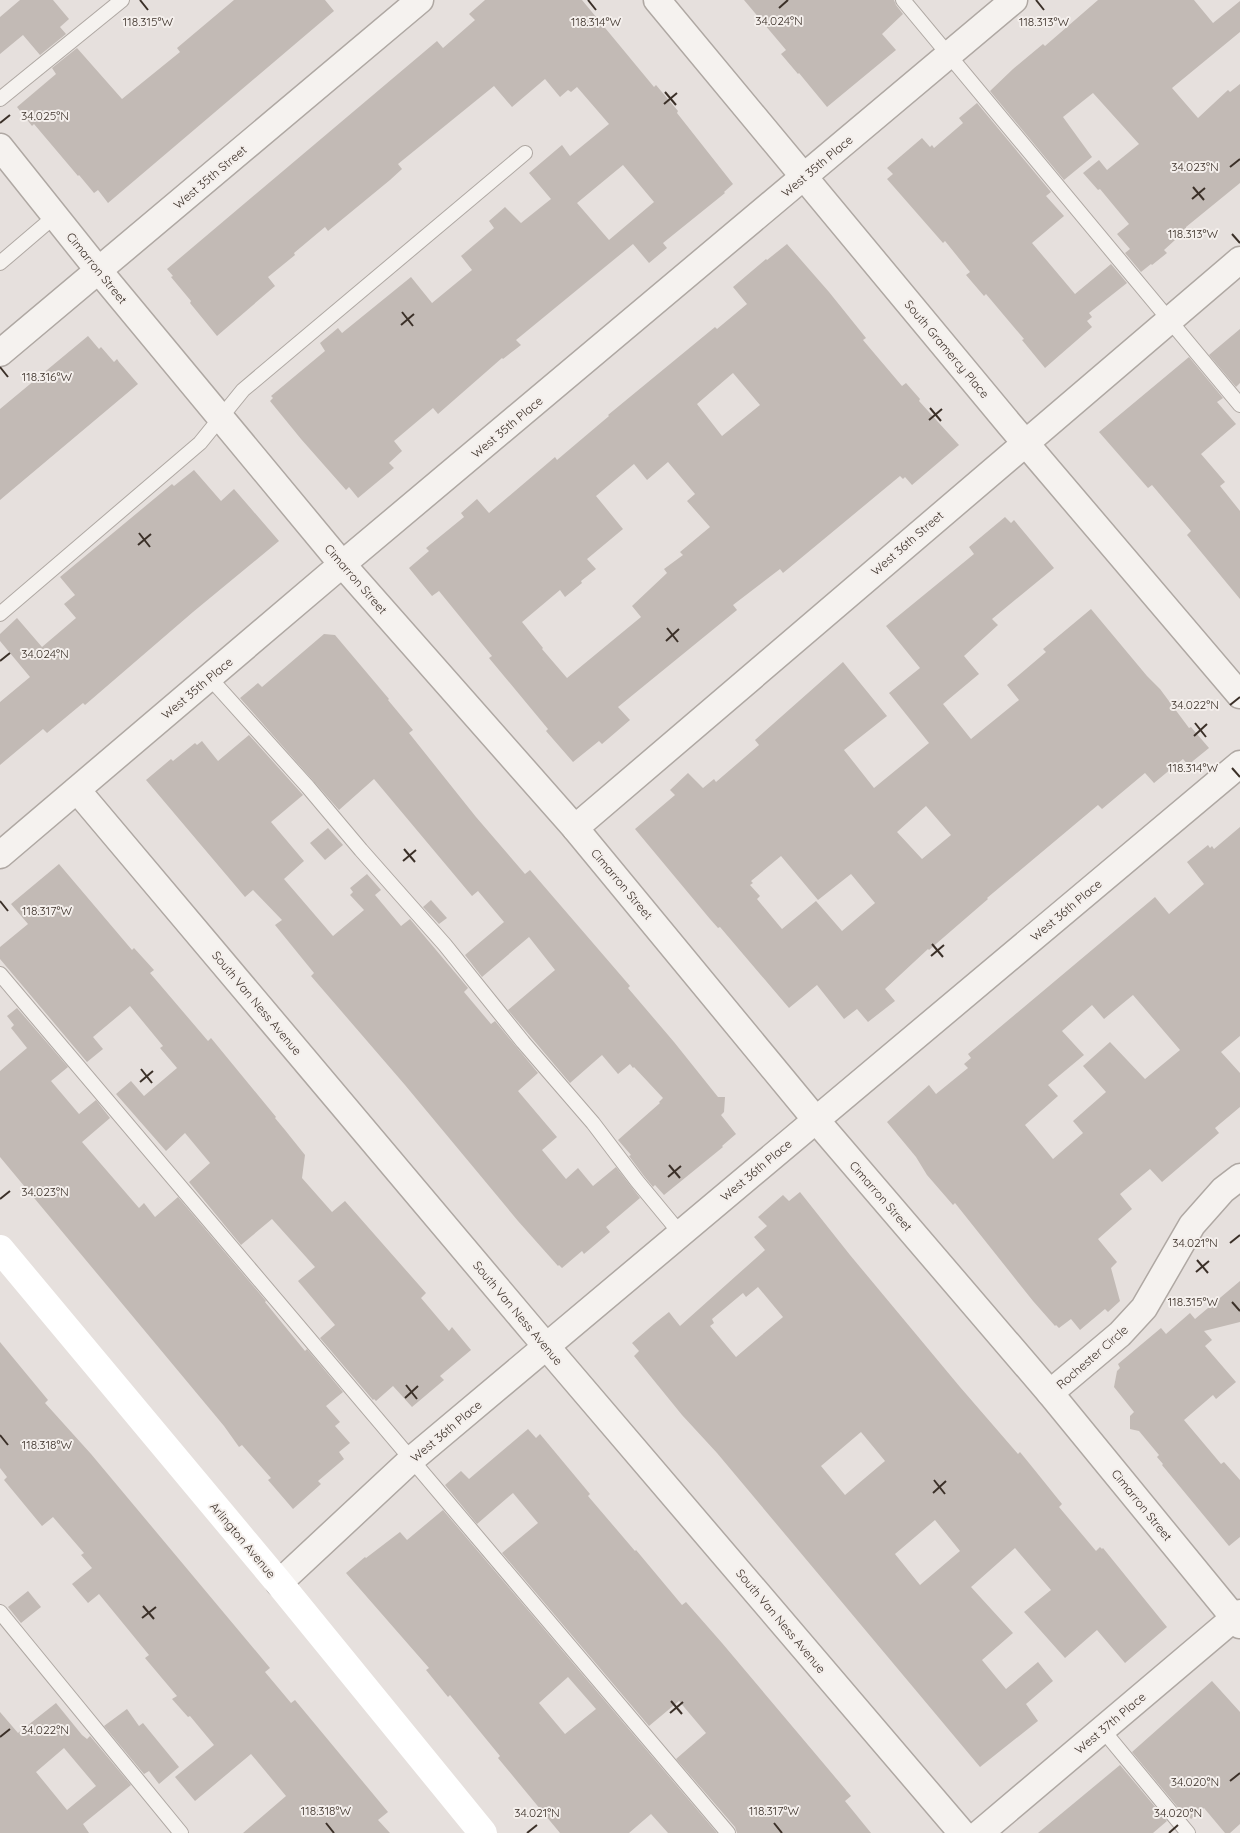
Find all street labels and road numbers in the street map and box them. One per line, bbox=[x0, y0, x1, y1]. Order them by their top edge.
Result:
street label: West 35th Place bbox=[778, 132, 856, 200]
street label: West 35th Street bbox=[170, 142, 250, 212]
street label: Cimarron Street bbox=[64, 229, 130, 307]
street label: South Gramercy Place bbox=[902, 297, 993, 401]
street label: West 35th Place bbox=[468, 393, 546, 461]
street label: West 36th Street bbox=[868, 508, 946, 578]
street label: Cimarron Street bbox=[322, 541, 390, 617]
street label: West 35th Place bbox=[158, 654, 236, 722]
street label: Cimarron Street bbox=[588, 846, 656, 922]
street label: West 36th Place bbox=[1027, 876, 1105, 944]
street label: South Van Ness Avenue bbox=[209, 948, 305, 1058]
street label: West 36th Place bbox=[717, 1136, 795, 1204]
street label: Cimarron Street bbox=[847, 1158, 915, 1234]
street label: South Van Ness Avenue bbox=[470, 1258, 566, 1368]
street label: Rochester Circle bbox=[1053, 1322, 1131, 1392]
street label: West 36th Place bbox=[407, 1397, 485, 1465]
street label: Cimarron Street bbox=[1109, 1466, 1175, 1544]
street label: Arlington Avenue bbox=[207, 1499, 279, 1581]
street label: South Van Ness Avenue bbox=[733, 1566, 829, 1676]
street label: West 37th Place bbox=[1071, 1689, 1149, 1757]

